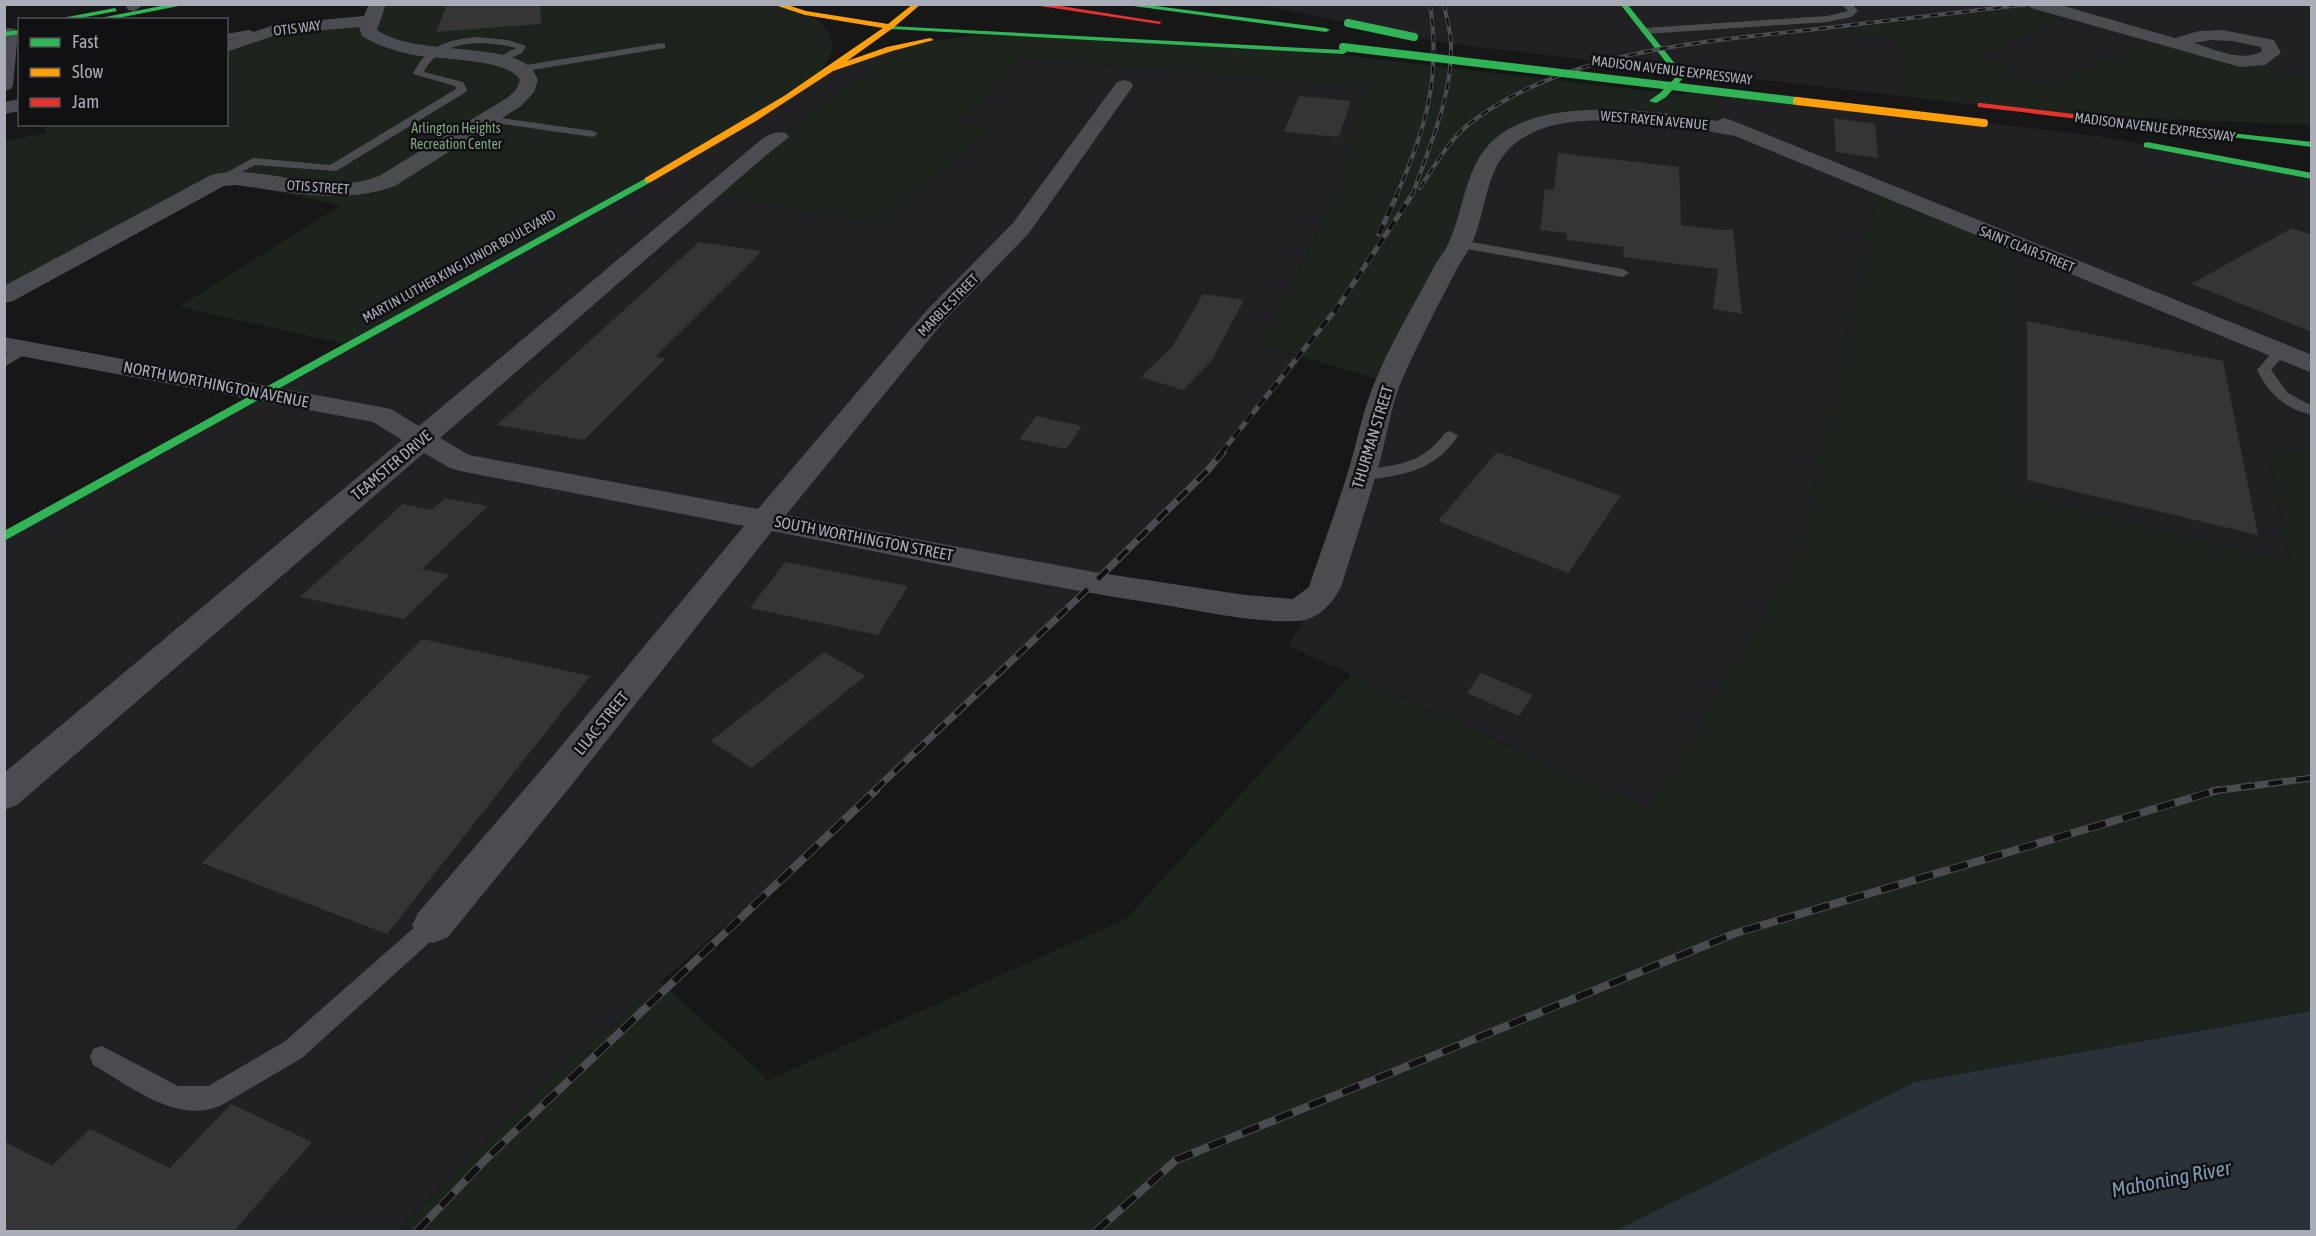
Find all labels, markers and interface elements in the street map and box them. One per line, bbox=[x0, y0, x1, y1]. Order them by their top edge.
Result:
street label: OTIS WAY bbox=[272, 17, 322, 39]
legend bbox=[18, 18, 228, 126]
text: Fast bbox=[72, 31, 99, 52]
street label: MADISON AVENUE EXPRESSWAY bbox=[1591, 52, 1754, 88]
text: Slow bbox=[72, 61, 103, 82]
text: Jam bbox=[72, 91, 99, 112]
street label: WEST RAYEN AVENUE bbox=[1600, 107, 1708, 133]
street label: MADISON AVENUE EXPRESSWAY bbox=[2074, 109, 2237, 145]
park label: Arlington Heights Recreation Center bbox=[410, 120, 503, 152]
street label: OTIS STREET bbox=[286, 177, 350, 197]
street label: MARTIN LUTHER KING JUNIOR BOULEVARD bbox=[360, 206, 559, 326]
street label: SAINT CLAIR STREET bbox=[1977, 223, 2077, 275]
street label: MARBLE STREET bbox=[914, 271, 982, 339]
street label: NORTH WORTHINGTON AVENUE bbox=[122, 357, 310, 411]
street label: THURMAN STREET bbox=[1348, 384, 1396, 490]
street label: TEAMSTER DRIVE bbox=[347, 426, 435, 504]
street label: SOUTH WORTHINGTON STREET bbox=[773, 512, 955, 564]
street label: LILAC STREET bbox=[570, 688, 632, 758]
water label: Mahoning River bbox=[2109, 1154, 2234, 1201]

